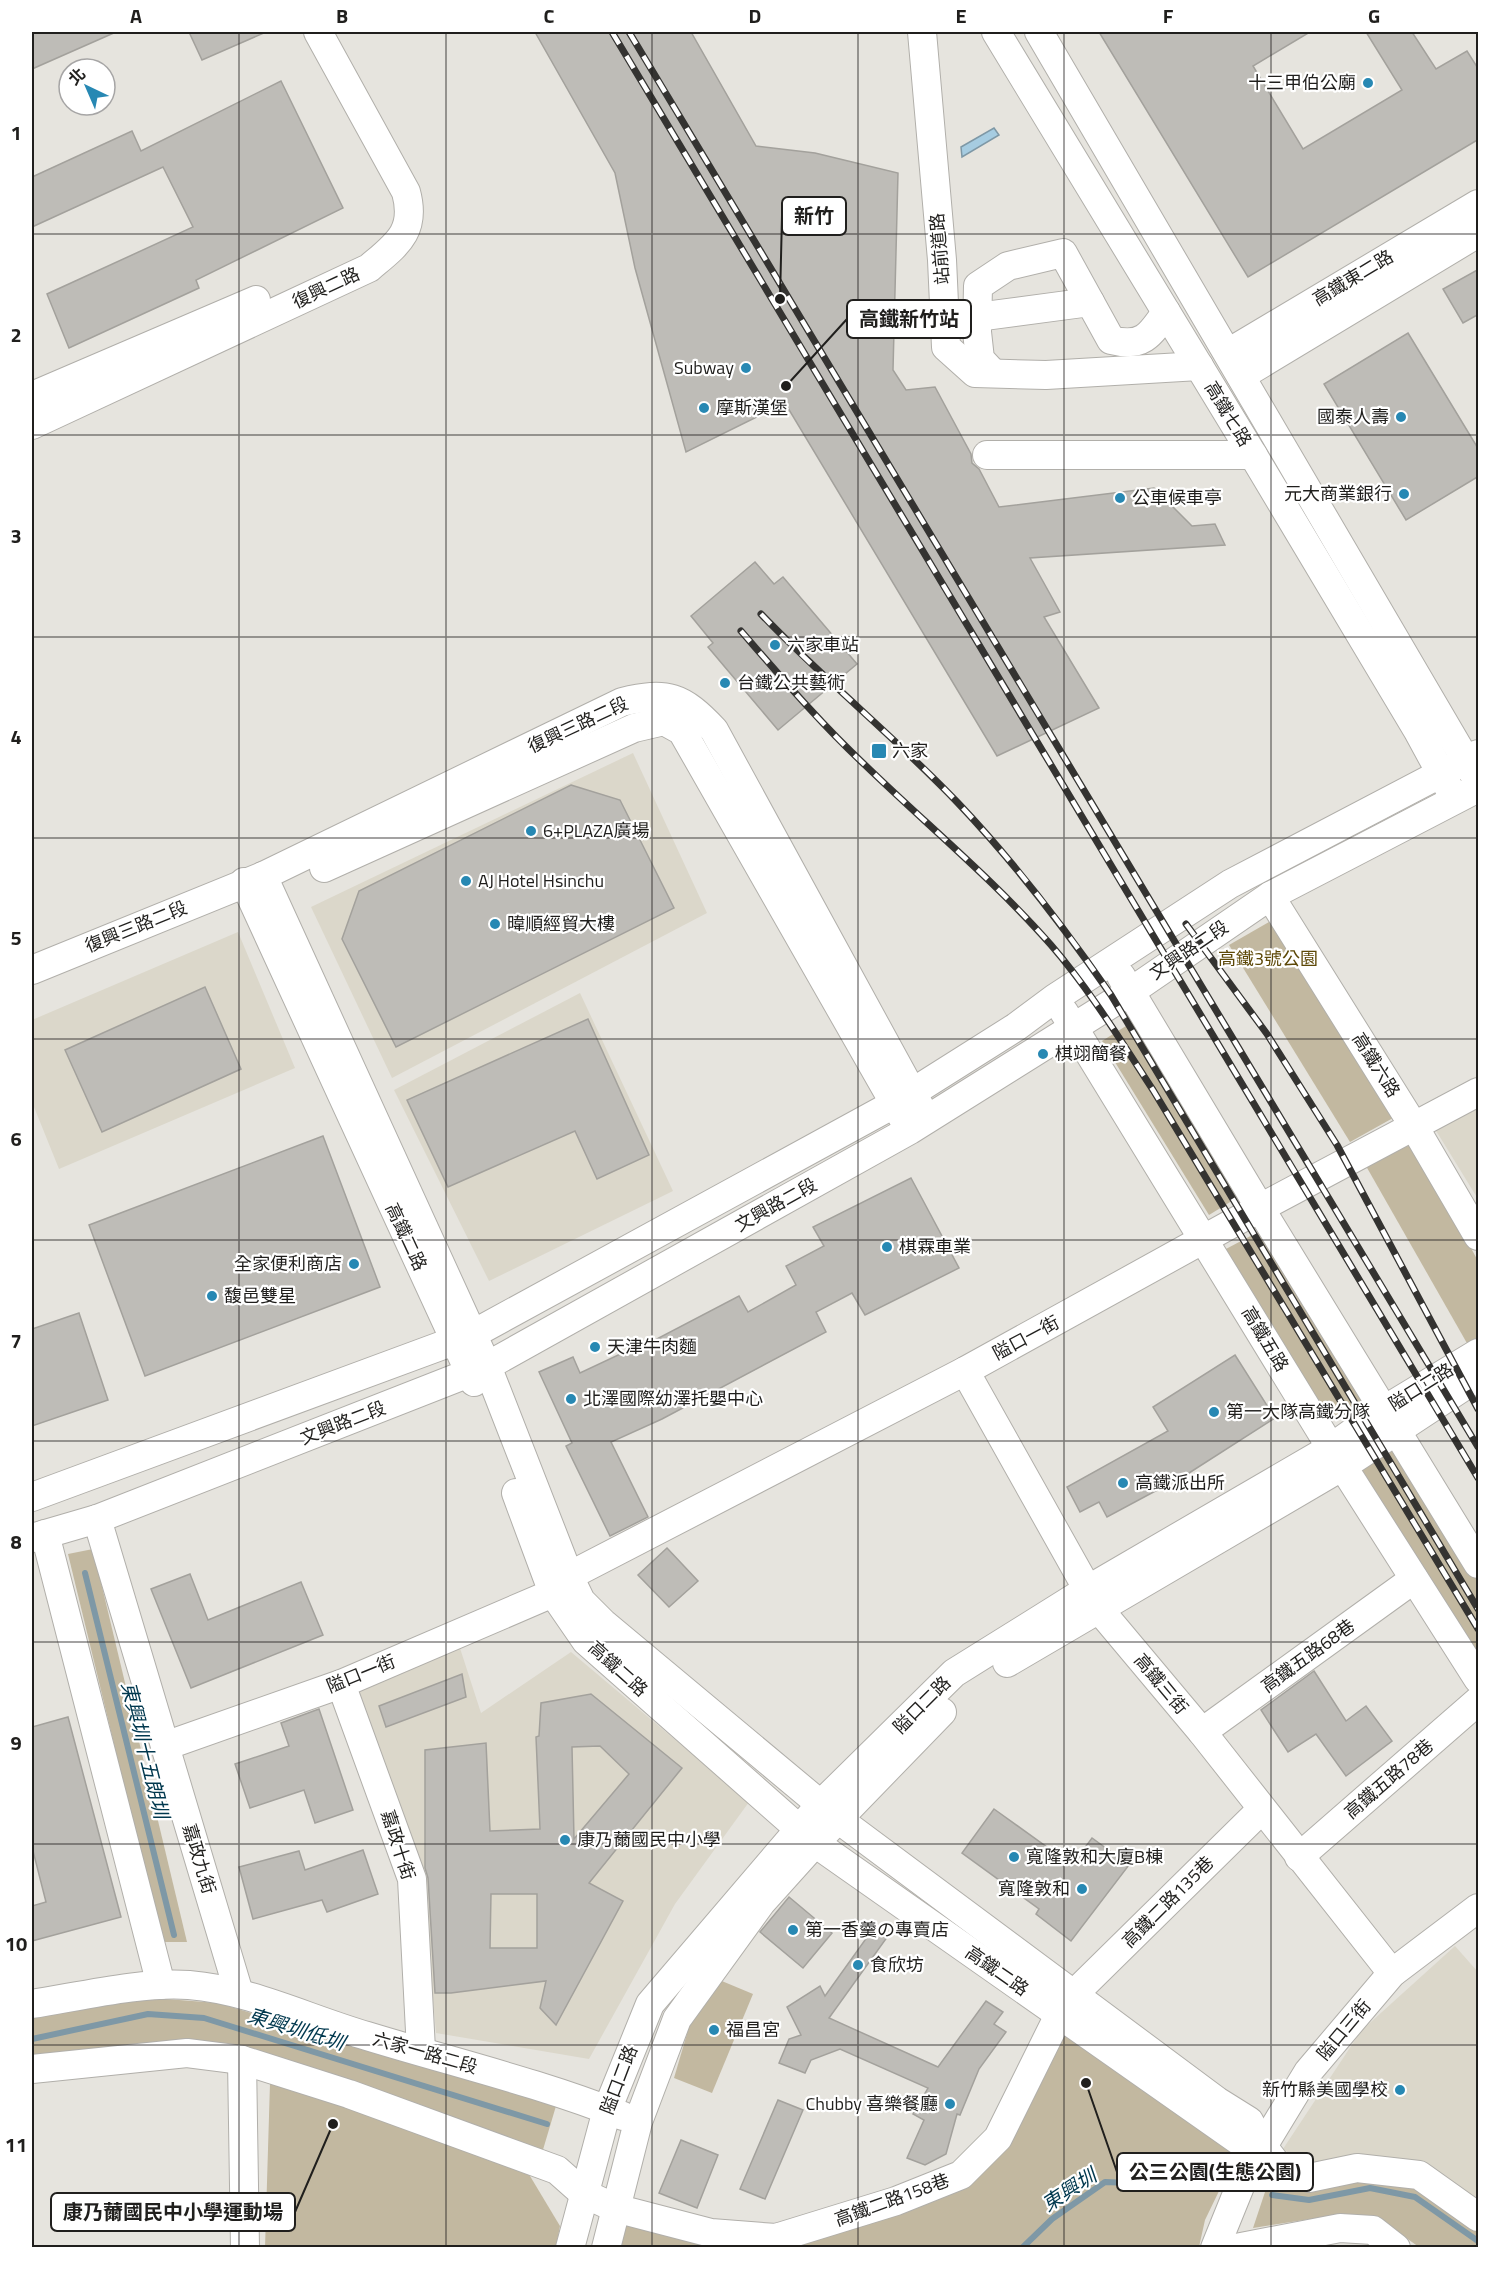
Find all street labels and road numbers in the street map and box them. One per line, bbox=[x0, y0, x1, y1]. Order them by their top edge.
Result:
street label: 站前道路 bbox=[923, 212, 956, 286]
street label: 高鐵東二路 bbox=[1307, 243, 1398, 312]
street label: 復興二路 bbox=[287, 260, 364, 315]
street label: 高鐵七路 bbox=[1198, 376, 1259, 452]
street label: 復興三路二段 bbox=[523, 689, 632, 760]
street label: 復興三路二段 bbox=[81, 894, 191, 959]
street label: 文興路二段 bbox=[1144, 913, 1234, 986]
street label: 高鐵六路 bbox=[1346, 1027, 1407, 1102]
street label: 文興路二段 bbox=[730, 1171, 822, 1238]
street label: 高鐵二路 bbox=[379, 1198, 434, 1275]
street label: 高鐵五路 bbox=[1235, 1301, 1296, 1377]
street label: 隘口一街 bbox=[988, 1309, 1064, 1366]
street label: 隘口二路 bbox=[1383, 1356, 1458, 1417]
street label: 文興路二段 bbox=[296, 1394, 390, 1451]
street label: 高鐵五路68巷 bbox=[1255, 1612, 1360, 1699]
street label: 高鐵二路 bbox=[583, 1635, 654, 1703]
street label: 高鐵三街 bbox=[1128, 1647, 1195, 1720]
street label: 隘口一街 bbox=[322, 1648, 399, 1700]
street label: 隘口二路 bbox=[887, 1670, 957, 1740]
street label: 高鐵五路78巷 bbox=[1338, 1732, 1439, 1825]
street label: 嘉政十街 bbox=[375, 1806, 422, 1883]
street label: 嘉政九街 bbox=[176, 1820, 223, 1897]
street label: 高鐵二路135巷 bbox=[1116, 1850, 1220, 1954]
street label: 高鐵二路 bbox=[960, 1939, 1035, 2002]
street label: 隘口三街 bbox=[1310, 1993, 1377, 2066]
street label: 六家一路二段 bbox=[370, 2025, 481, 2080]
street label: 隘口二路 bbox=[593, 2041, 644, 2118]
street label: 高鐵二路158巷 bbox=[831, 2166, 953, 2233]

